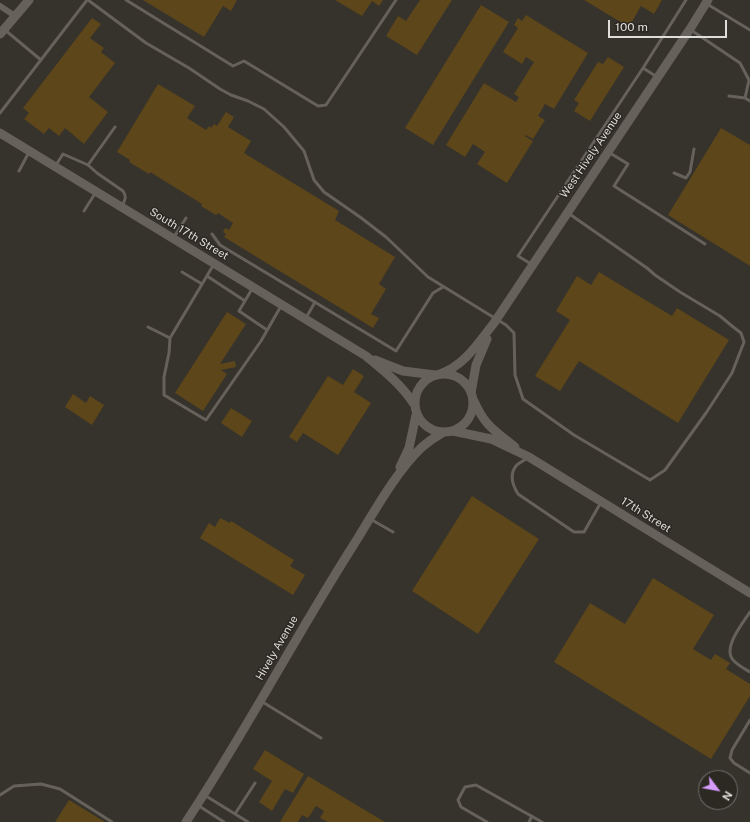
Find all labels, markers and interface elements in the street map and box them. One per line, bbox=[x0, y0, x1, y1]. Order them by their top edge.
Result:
scale bar bbox=[610, 12, 729, 38]
text: 100 m bbox=[615, 20, 648, 34]
street label: West Hively Avenue bbox=[557, 110, 625, 200]
street label: South 17th Street bbox=[147, 205, 231, 263]
street label: 17th Street bbox=[619, 494, 673, 536]
street label: Hively Avenue bbox=[253, 613, 301, 683]
north arrow bbox=[698, 770, 738, 810]
text: N bbox=[720, 789, 735, 803]

